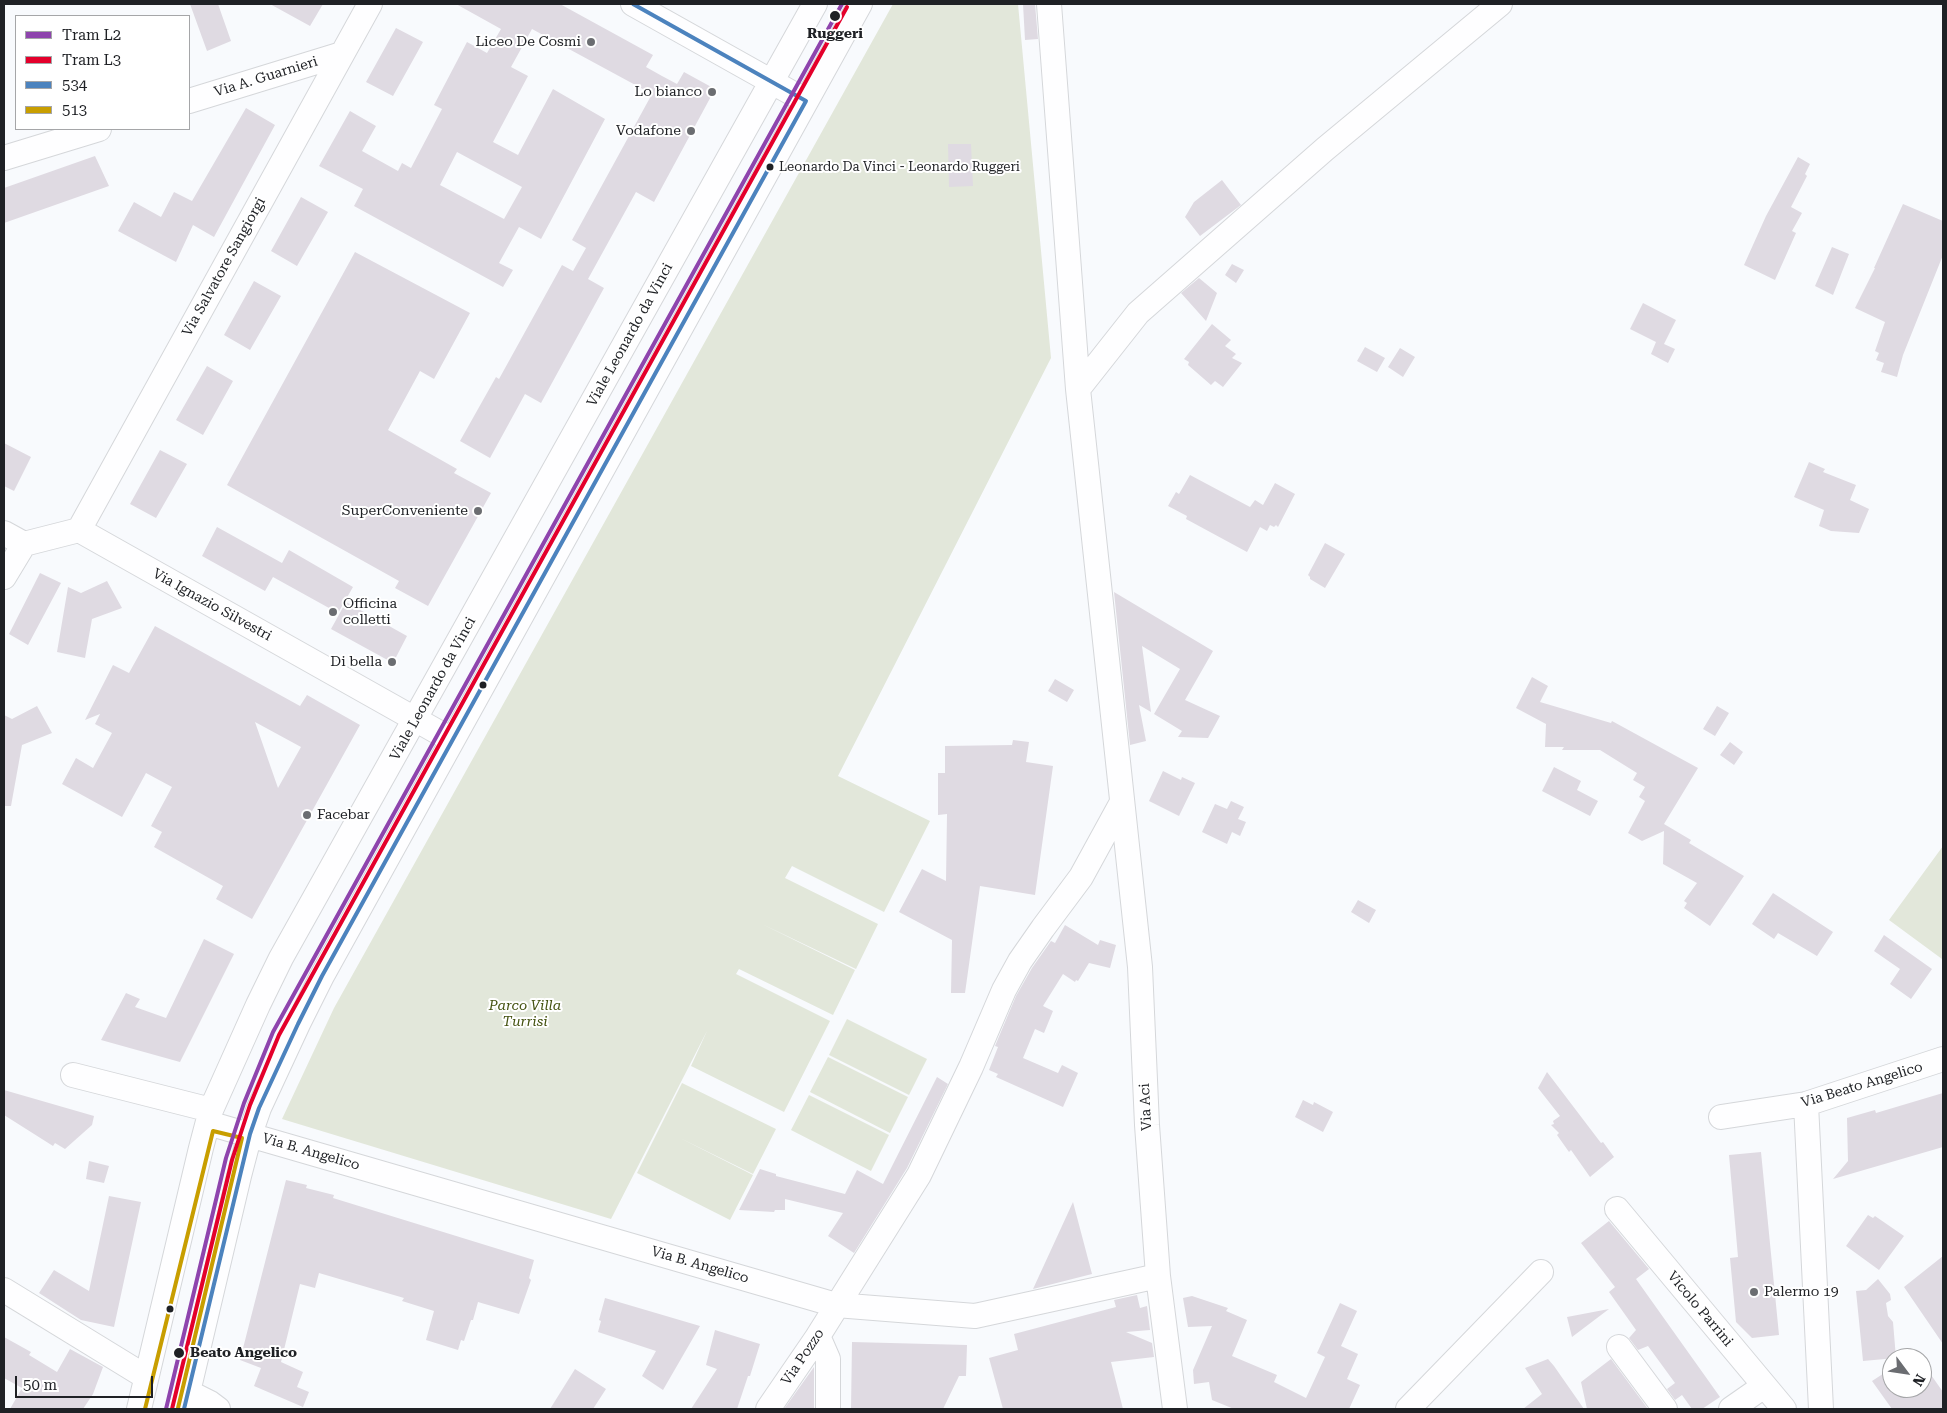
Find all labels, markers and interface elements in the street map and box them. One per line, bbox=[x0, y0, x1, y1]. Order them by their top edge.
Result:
marker: Ruggeri bbox=[828, 9, 842, 23]
legend bbox=[15, 15, 190, 130]
text: Tram L2 bbox=[62, 26, 121, 44]
place label: Ruggeri bbox=[807, 26, 863, 42]
place label: Liceo De Cosmi bbox=[475, 34, 581, 50]
marker: Liceo De Cosmi bbox=[585, 36, 597, 48]
text: Tram L3 bbox=[62, 51, 121, 69]
street label: Via A. Guarnieri bbox=[212, 53, 320, 101]
text: 534 bbox=[62, 76, 87, 94]
place label: Lo bianco bbox=[635, 84, 702, 100]
marker: Lo bianco bbox=[706, 86, 718, 98]
text: 513 bbox=[62, 101, 87, 119]
place label: Vodafone bbox=[616, 123, 681, 139]
marker: Vodafone bbox=[685, 125, 697, 137]
place label: Leonardo Da Vinci - Leonardo Ruggeri bbox=[779, 159, 1020, 175]
marker: Leonardo Da Vinci - Leonardo Ruggeri bbox=[765, 162, 775, 172]
street label: Via Salvatore Sangiorgi bbox=[179, 195, 269, 339]
street label: Viale Leonardo da Vinci bbox=[584, 260, 676, 410]
place label: SuperConveniente bbox=[342, 503, 468, 519]
marker: SuperConveniente bbox=[472, 505, 484, 517]
street label: Via Ignazio Silvestri bbox=[150, 565, 274, 645]
place label: Officina colletti bbox=[343, 596, 397, 628]
marker: Officina colletti bbox=[327, 606, 339, 618]
street label: Viale Leonardo da Vinci bbox=[387, 614, 479, 764]
place label: Di bella bbox=[330, 654, 382, 670]
marker: Di bella bbox=[386, 656, 398, 668]
unlabelled marker bbox=[478, 680, 488, 690]
place label: Facebar bbox=[317, 807, 370, 823]
marker: Facebar bbox=[301, 809, 313, 821]
park label: Parco Villa Turrisi bbox=[489, 998, 561, 1030]
street label: Via Beato Angelico bbox=[1799, 1059, 1925, 1111]
street label: Via Aci bbox=[1136, 1083, 1156, 1131]
street label: Via B. Angelico bbox=[260, 1130, 362, 1174]
street label: Via B. Angelico bbox=[649, 1243, 751, 1287]
street label: Vicolo Parrini bbox=[1664, 1268, 1736, 1350]
place label: Palermo 19 bbox=[1764, 1284, 1839, 1300]
marker: Palermo 19 bbox=[1748, 1286, 1760, 1298]
unlabelled marker bbox=[165, 1304, 175, 1314]
street label: Via Pozzo bbox=[778, 1326, 828, 1388]
place label: Beato Angelico bbox=[190, 1345, 297, 1361]
marker: Beato Angelico bbox=[172, 1346, 186, 1360]
north arrow bbox=[1882, 1348, 1932, 1398]
scale bar bbox=[18, 1366, 155, 1398]
text: N bbox=[1909, 1371, 1929, 1389]
text: 50 m bbox=[23, 1376, 57, 1394]

